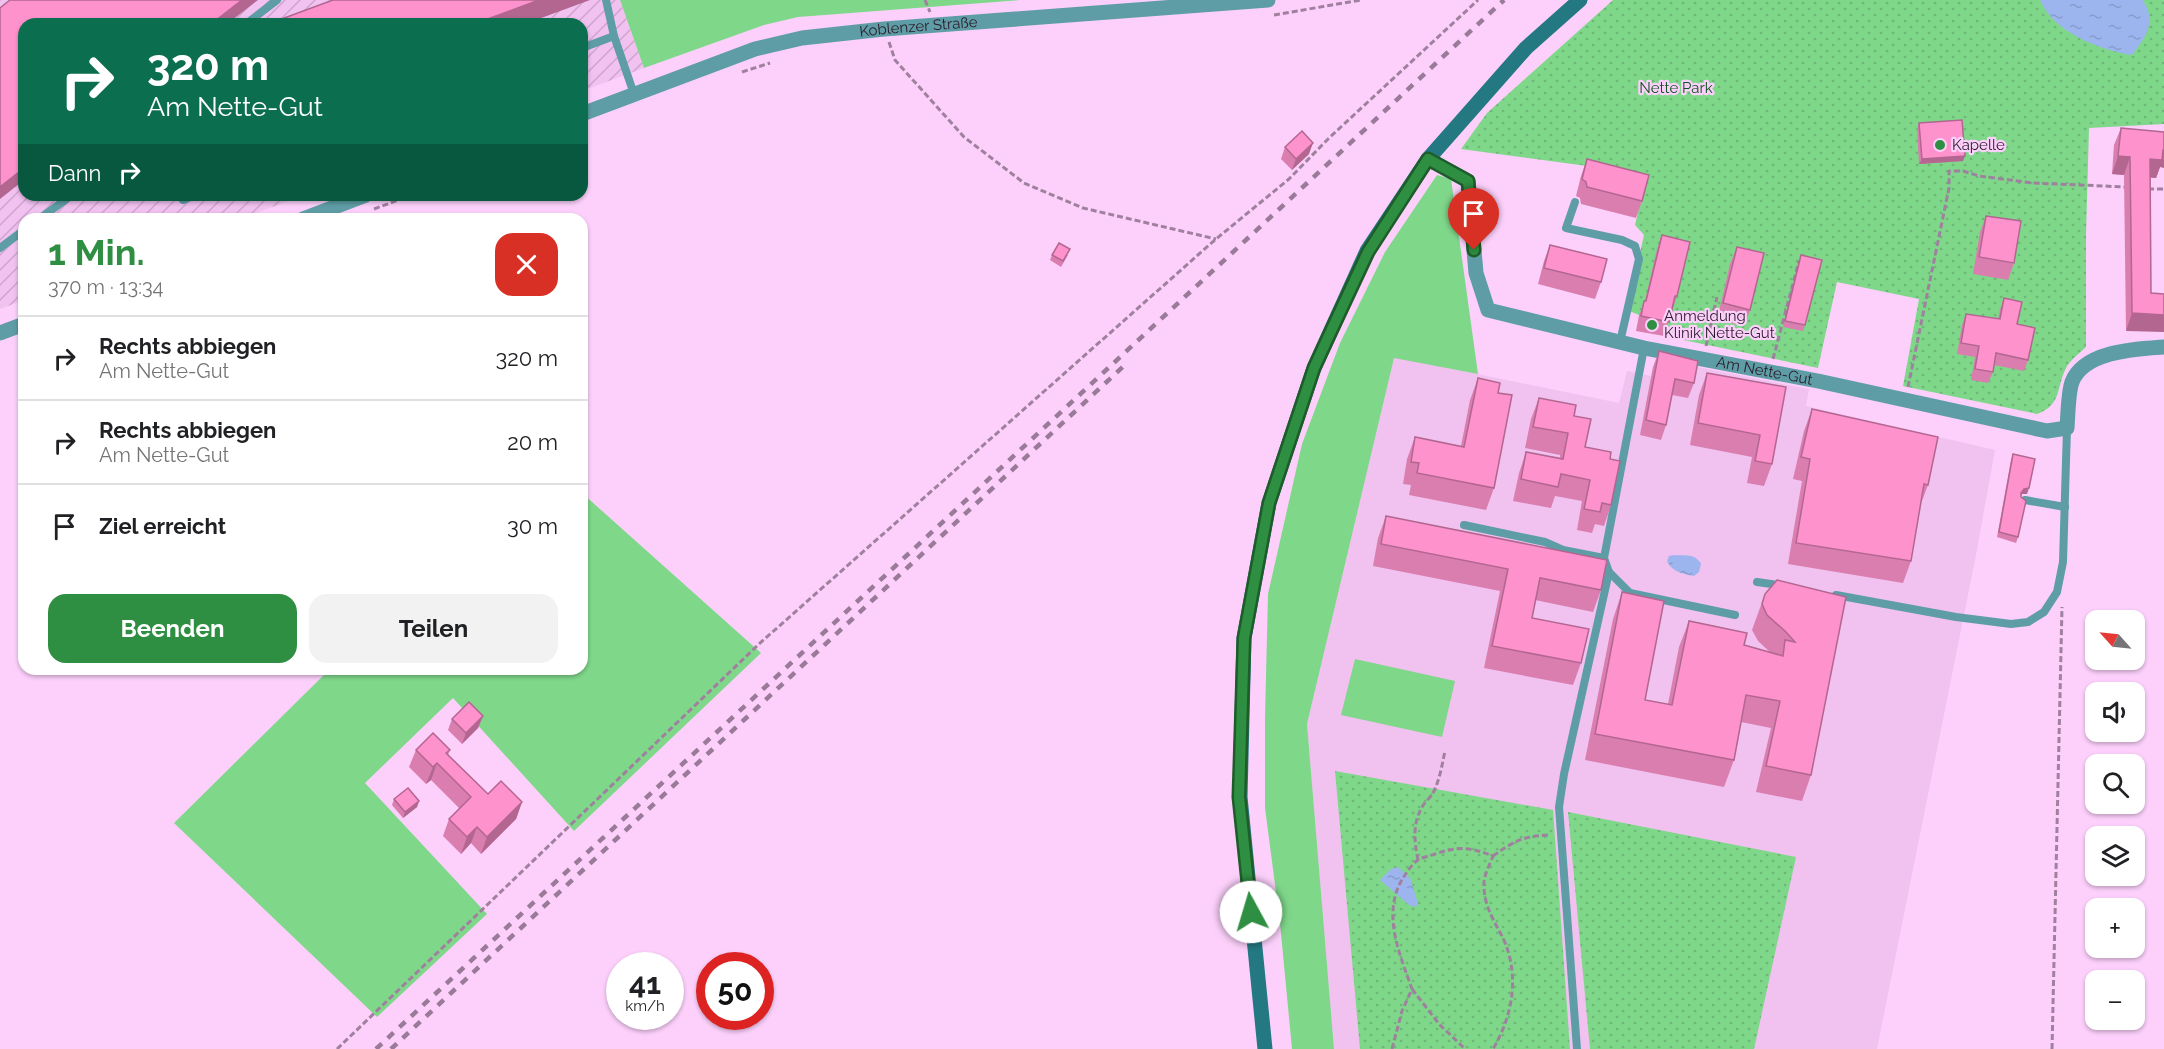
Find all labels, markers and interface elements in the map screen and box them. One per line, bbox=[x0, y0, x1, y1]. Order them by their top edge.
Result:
street label: Koblenzer Straße bbox=[858, 13, 978, 41]
text: 320 m bbox=[147, 41, 269, 90]
icon: right bbox=[48, 42, 126, 120]
park label: Nette Park bbox=[1639, 79, 1713, 97]
text: Am Nette-Gut bbox=[147, 91, 323, 122]
place label: Kapelle bbox=[1952, 136, 2005, 154]
marker: Kapelle bbox=[1933, 138, 1947, 152]
icon: right bbox=[113, 156, 146, 189]
text: Dann bbox=[48, 160, 101, 186]
pin bbox=[1448, 188, 1499, 250]
icon: arrive bbox=[1457, 197, 1490, 230]
text: 1 Min. bbox=[48, 231, 145, 273]
button: close bbox=[495, 233, 558, 296]
text: 370 m · 13:34 bbox=[48, 275, 164, 299]
place label: Anmeldung Klinik Nette-Gut bbox=[1664, 307, 1775, 342]
marker: Anmeldung Klinik Nette-Gut bbox=[1645, 318, 1659, 332]
text: Rechts abbiegen bbox=[99, 333, 276, 359]
icon: right bbox=[48, 342, 81, 375]
text: 320 m bbox=[495, 345, 558, 371]
street label: Am Nette-Gut bbox=[1715, 353, 1814, 389]
text: Am Nette-Gut bbox=[99, 359, 229, 383]
text: Rechts abbiegen bbox=[99, 417, 276, 443]
icon: right bbox=[48, 426, 81, 459]
text: 20 m bbox=[507, 429, 558, 455]
text: Am Nette-Gut bbox=[99, 443, 229, 467]
icon: arrive bbox=[48, 510, 81, 543]
text: Ziel erreicht bbox=[99, 513, 226, 539]
text: 30 m bbox=[507, 513, 558, 539]
button: Beenden bbox=[48, 594, 297, 663]
button: Teilen bbox=[309, 594, 558, 663]
north arrow bbox=[2085, 610, 2145, 670]
map controls bbox=[2085, 610, 2145, 1030]
button: sound bbox=[2085, 682, 2145, 742]
button: search bbox=[2085, 754, 2145, 814]
button: layers bbox=[2085, 826, 2145, 886]
position arrow bbox=[1219, 880, 1283, 944]
button: + bbox=[2085, 898, 2145, 958]
speed limit sign: 50 bbox=[696, 952, 774, 1030]
text: 41 bbox=[629, 966, 661, 1001]
button: − bbox=[2085, 970, 2145, 1030]
text: km/h bbox=[625, 997, 665, 1015]

